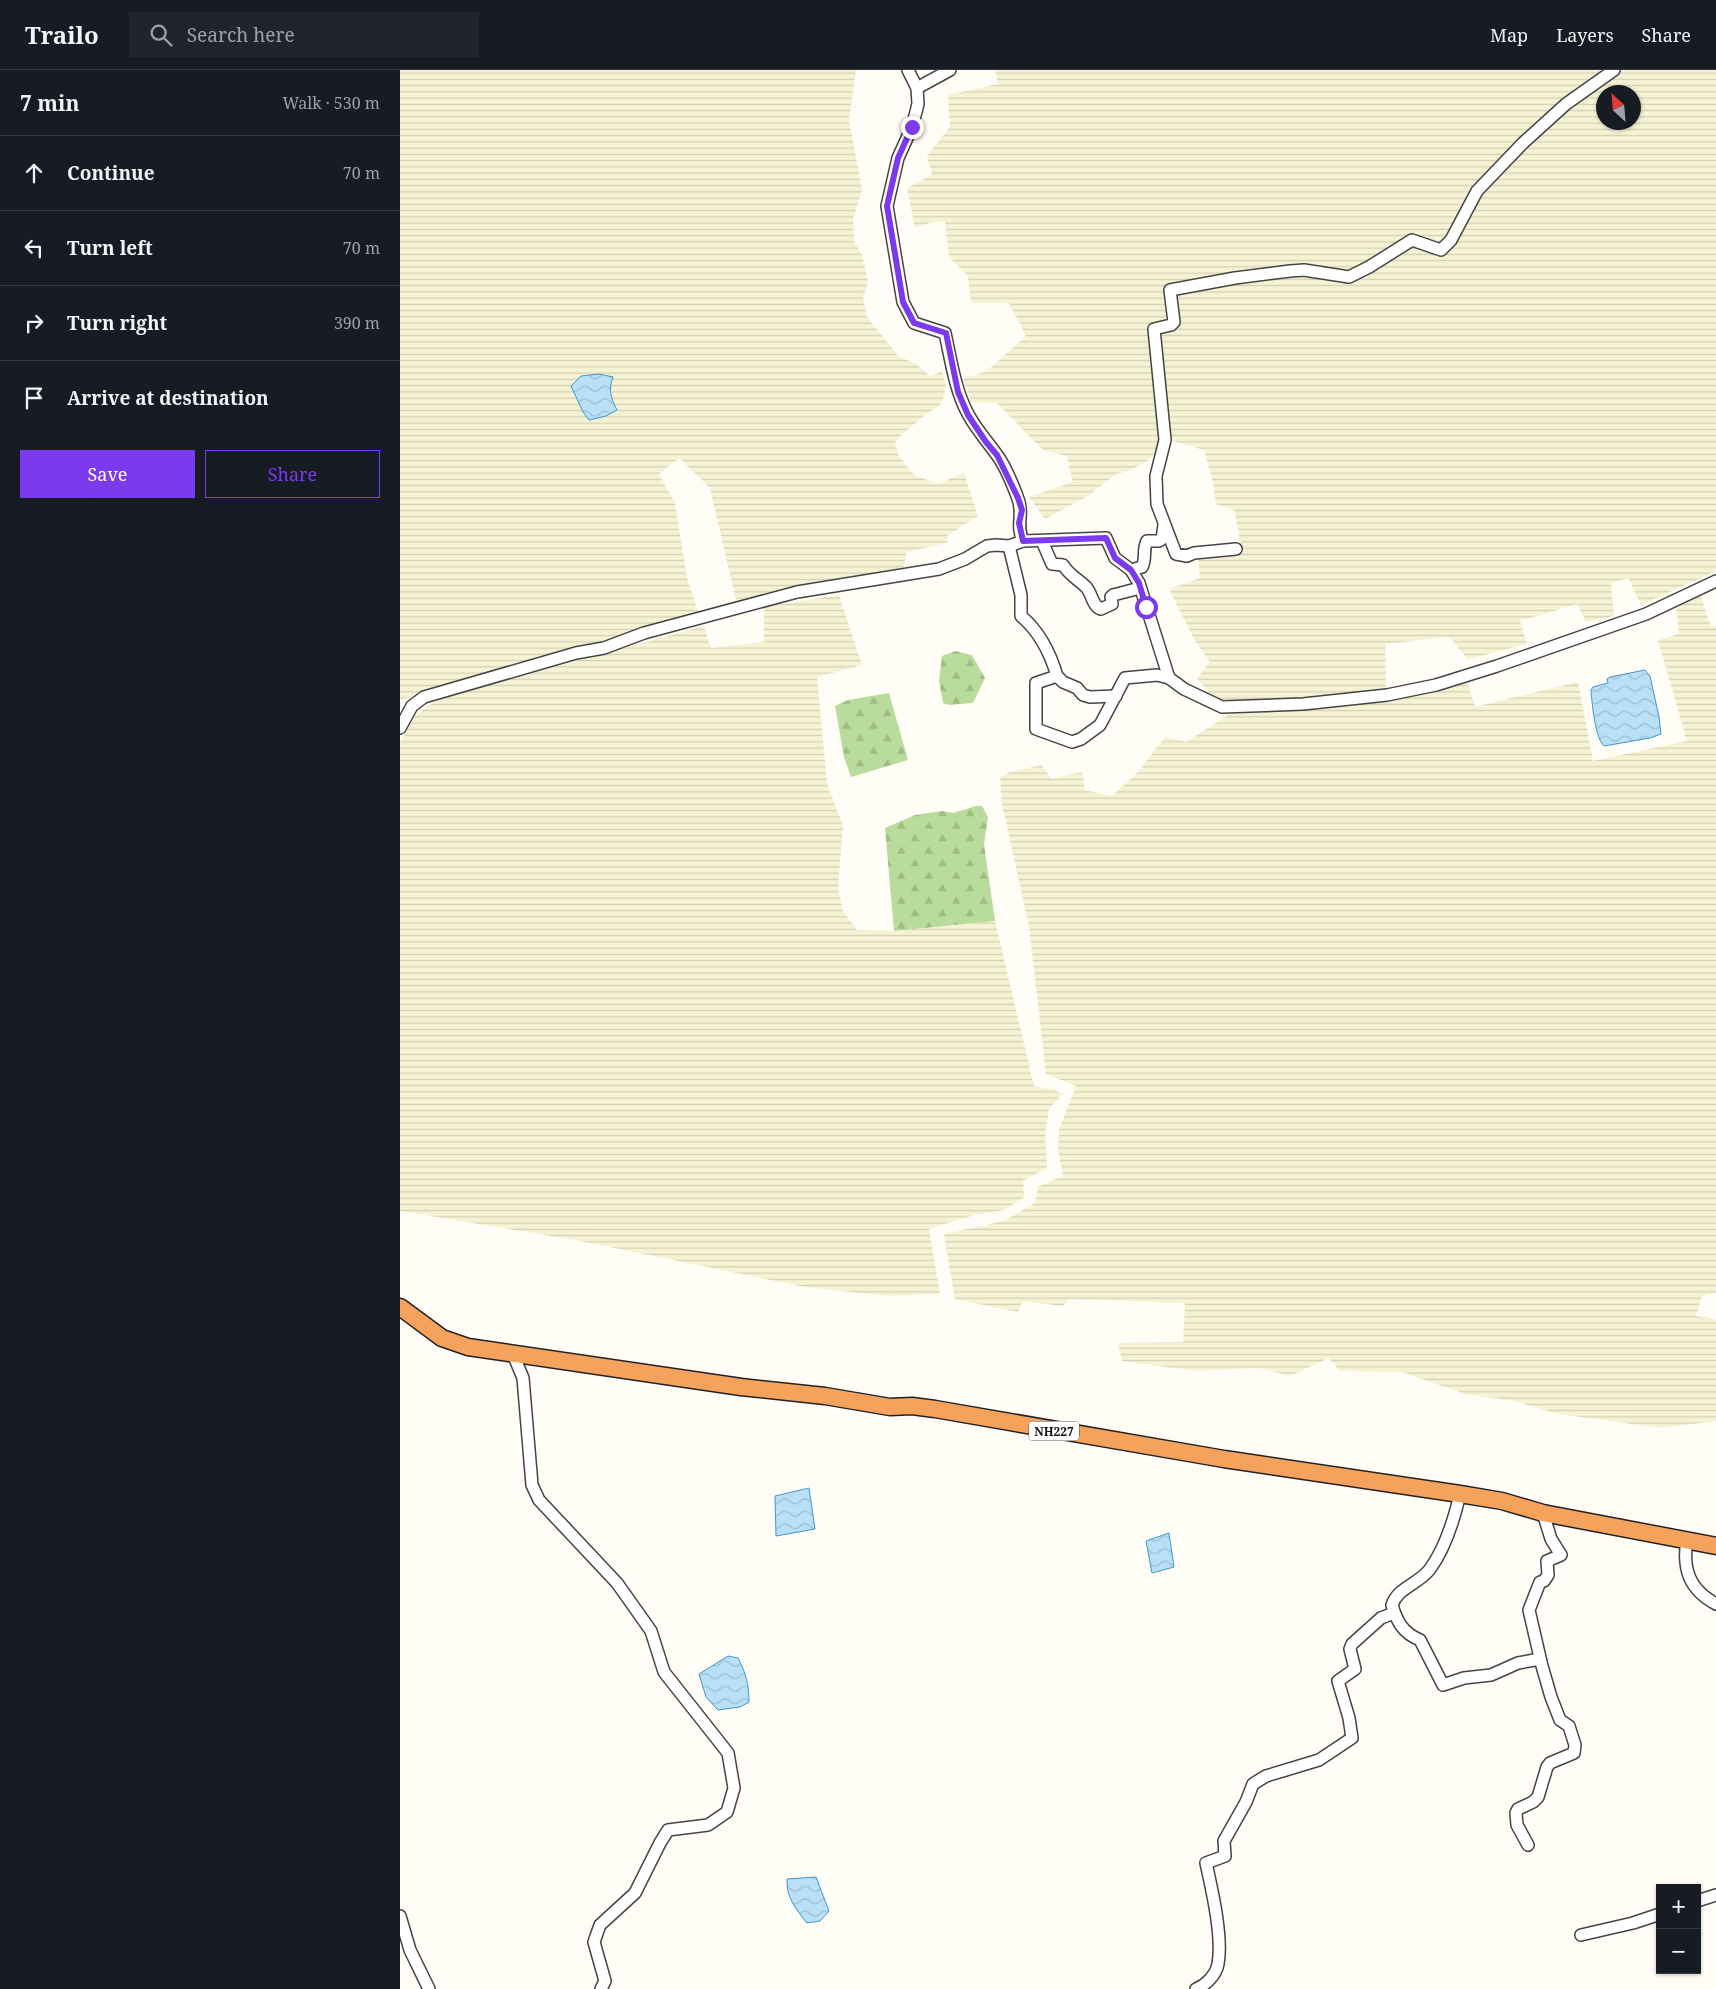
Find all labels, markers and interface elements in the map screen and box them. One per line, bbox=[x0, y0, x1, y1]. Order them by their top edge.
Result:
search box bbox=[129, 12, 479, 57]
text: Trailo bbox=[25, 18, 99, 51]
icon: search bbox=[147, 21, 175, 49]
text: Search here bbox=[187, 22, 295, 48]
text: Map bbox=[1490, 23, 1528, 47]
text: Layers bbox=[1556, 23, 1614, 47]
text: Share bbox=[1642, 23, 1691, 47]
north arrow bbox=[1596, 85, 1641, 130]
text: 7 min bbox=[20, 89, 79, 117]
text: Walk · 530 m bbox=[283, 92, 380, 114]
route end bbox=[901, 116, 924, 139]
icon: ahead bbox=[20, 159, 48, 187]
text: Continue bbox=[67, 160, 155, 186]
text: 70 m bbox=[343, 162, 380, 184]
icon: left bbox=[20, 234, 48, 262]
text: Turn left bbox=[67, 235, 153, 261]
text: 70 m bbox=[343, 237, 380, 259]
icon: right bbox=[20, 309, 48, 337]
text: Turn right bbox=[67, 310, 167, 336]
text: 390 m bbox=[334, 312, 380, 334]
icon: arrive bbox=[20, 384, 48, 412]
text: Arrive at destination bbox=[67, 385, 269, 411]
button: Save bbox=[20, 450, 195, 498]
button: Share bbox=[205, 450, 380, 498]
route start bbox=[1135, 596, 1158, 619]
road number: NH227 bbox=[1029, 1422, 1079, 1440]
map controls bbox=[1656, 1884, 1701, 1974]
button: + bbox=[1656, 1884, 1701, 1929]
button: − bbox=[1656, 1929, 1701, 1974]

